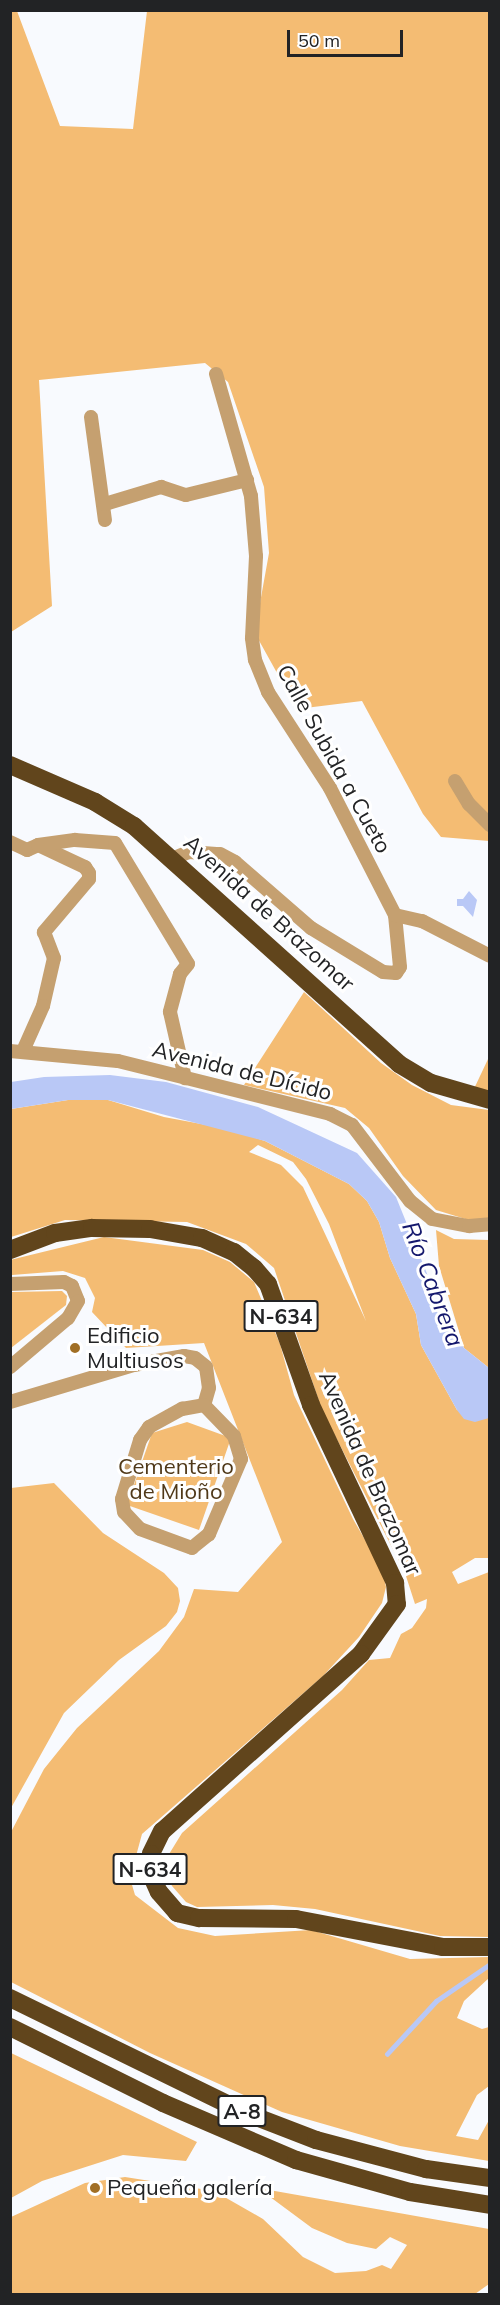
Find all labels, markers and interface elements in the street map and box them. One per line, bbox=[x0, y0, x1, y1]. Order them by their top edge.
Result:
scale bar bbox=[290, 18, 406, 56]
text: 50 m bbox=[298, 29, 340, 52]
street label: Calle Subida a Cueto bbox=[271, 660, 397, 858]
street label: Avenida de Brazomar bbox=[178, 829, 360, 997]
street label: Avenida de Dícido bbox=[150, 1036, 334, 1106]
water label: Río Cabrera bbox=[396, 1217, 470, 1351]
road number: N-634 bbox=[244, 1298, 318, 1334]
place label: Edificio Multiusos bbox=[87, 1322, 184, 1374]
marker: Edificio Multiusos bbox=[68, 1341, 82, 1355]
street label: Avenida de Brazomar bbox=[313, 1367, 427, 1579]
park label: Cementerio de Mioño bbox=[118, 1453, 234, 1504]
road number: N-634 bbox=[112, 1851, 188, 1887]
road number: A-8 bbox=[216, 2093, 268, 2129]
place label: Pequeña galería bbox=[107, 2175, 273, 2201]
marker: Pequeña galería bbox=[88, 2181, 102, 2195]

